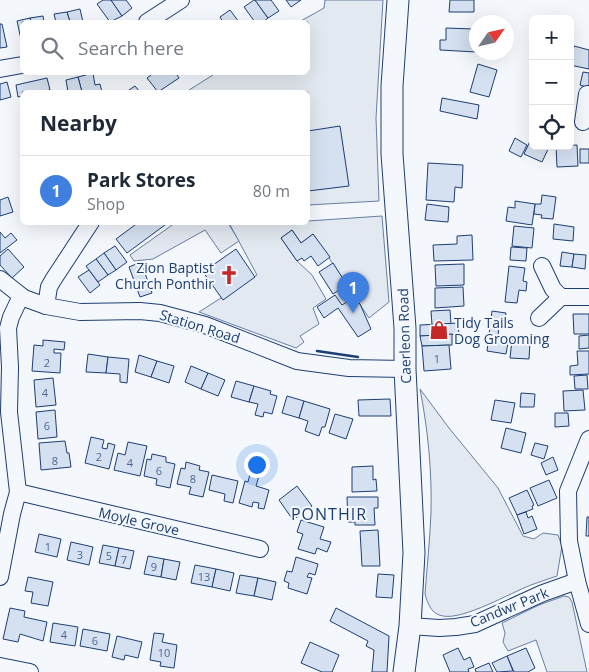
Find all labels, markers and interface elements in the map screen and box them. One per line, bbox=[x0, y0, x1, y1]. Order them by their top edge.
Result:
north arrow bbox=[469, 15, 514, 60]
map controls bbox=[529, 15, 574, 150]
button: + bbox=[529, 15, 574, 60]
search box bbox=[20, 20, 310, 75]
icon: search bbox=[38, 34, 66, 62]
text: Search here bbox=[78, 35, 184, 61]
button: − bbox=[529, 60, 574, 105]
button: locate bbox=[529, 105, 574, 150]
text: Nearby bbox=[40, 109, 117, 137]
text: Park Stores bbox=[87, 167, 196, 193]
text: 1 bbox=[51, 180, 61, 202]
text: 80 m bbox=[253, 180, 290, 202]
text: Shop bbox=[87, 193, 125, 215]
place label: Zion Baptist Church Ponthir bbox=[115, 258, 214, 293]
church icon: Zion Baptist Church Ponthir bbox=[218, 264, 240, 286]
pin: 1 bbox=[337, 272, 369, 313]
street label: Caerleon Road bbox=[393, 288, 415, 384]
street label: Station Road bbox=[158, 305, 242, 347]
place label: Tidy Tails Dog Grooming bbox=[454, 313, 550, 348]
shop icon: Tidy Tails Dog Grooming bbox=[428, 319, 450, 341]
house number: 1 bbox=[434, 351, 440, 366]
house number: 2 bbox=[44, 355, 50, 370]
house number: 4 bbox=[42, 385, 49, 400]
house number: 6 bbox=[44, 418, 50, 433]
house number: 2 bbox=[96, 449, 102, 464]
your location bbox=[244, 452, 270, 478]
house number: 8 bbox=[52, 453, 58, 468]
house number: 4 bbox=[127, 455, 134, 470]
house number: 6 bbox=[156, 463, 162, 478]
house number: 8 bbox=[190, 471, 196, 486]
street label: Moyle Grove bbox=[97, 502, 181, 540]
district label: PONTHIR bbox=[291, 503, 367, 525]
house number: 1 bbox=[45, 539, 51, 554]
house number: 3 bbox=[77, 547, 83, 562]
house number: 5 bbox=[106, 548, 112, 563]
house number: 7 bbox=[121, 552, 127, 567]
house number: 9 bbox=[151, 559, 157, 574]
house number: 13 bbox=[198, 569, 210, 584]
street label: Candwr Park bbox=[467, 582, 552, 631]
house number: 4 bbox=[61, 627, 68, 642]
house number: 6 bbox=[92, 633, 98, 648]
house number: 10 bbox=[158, 645, 170, 660]

